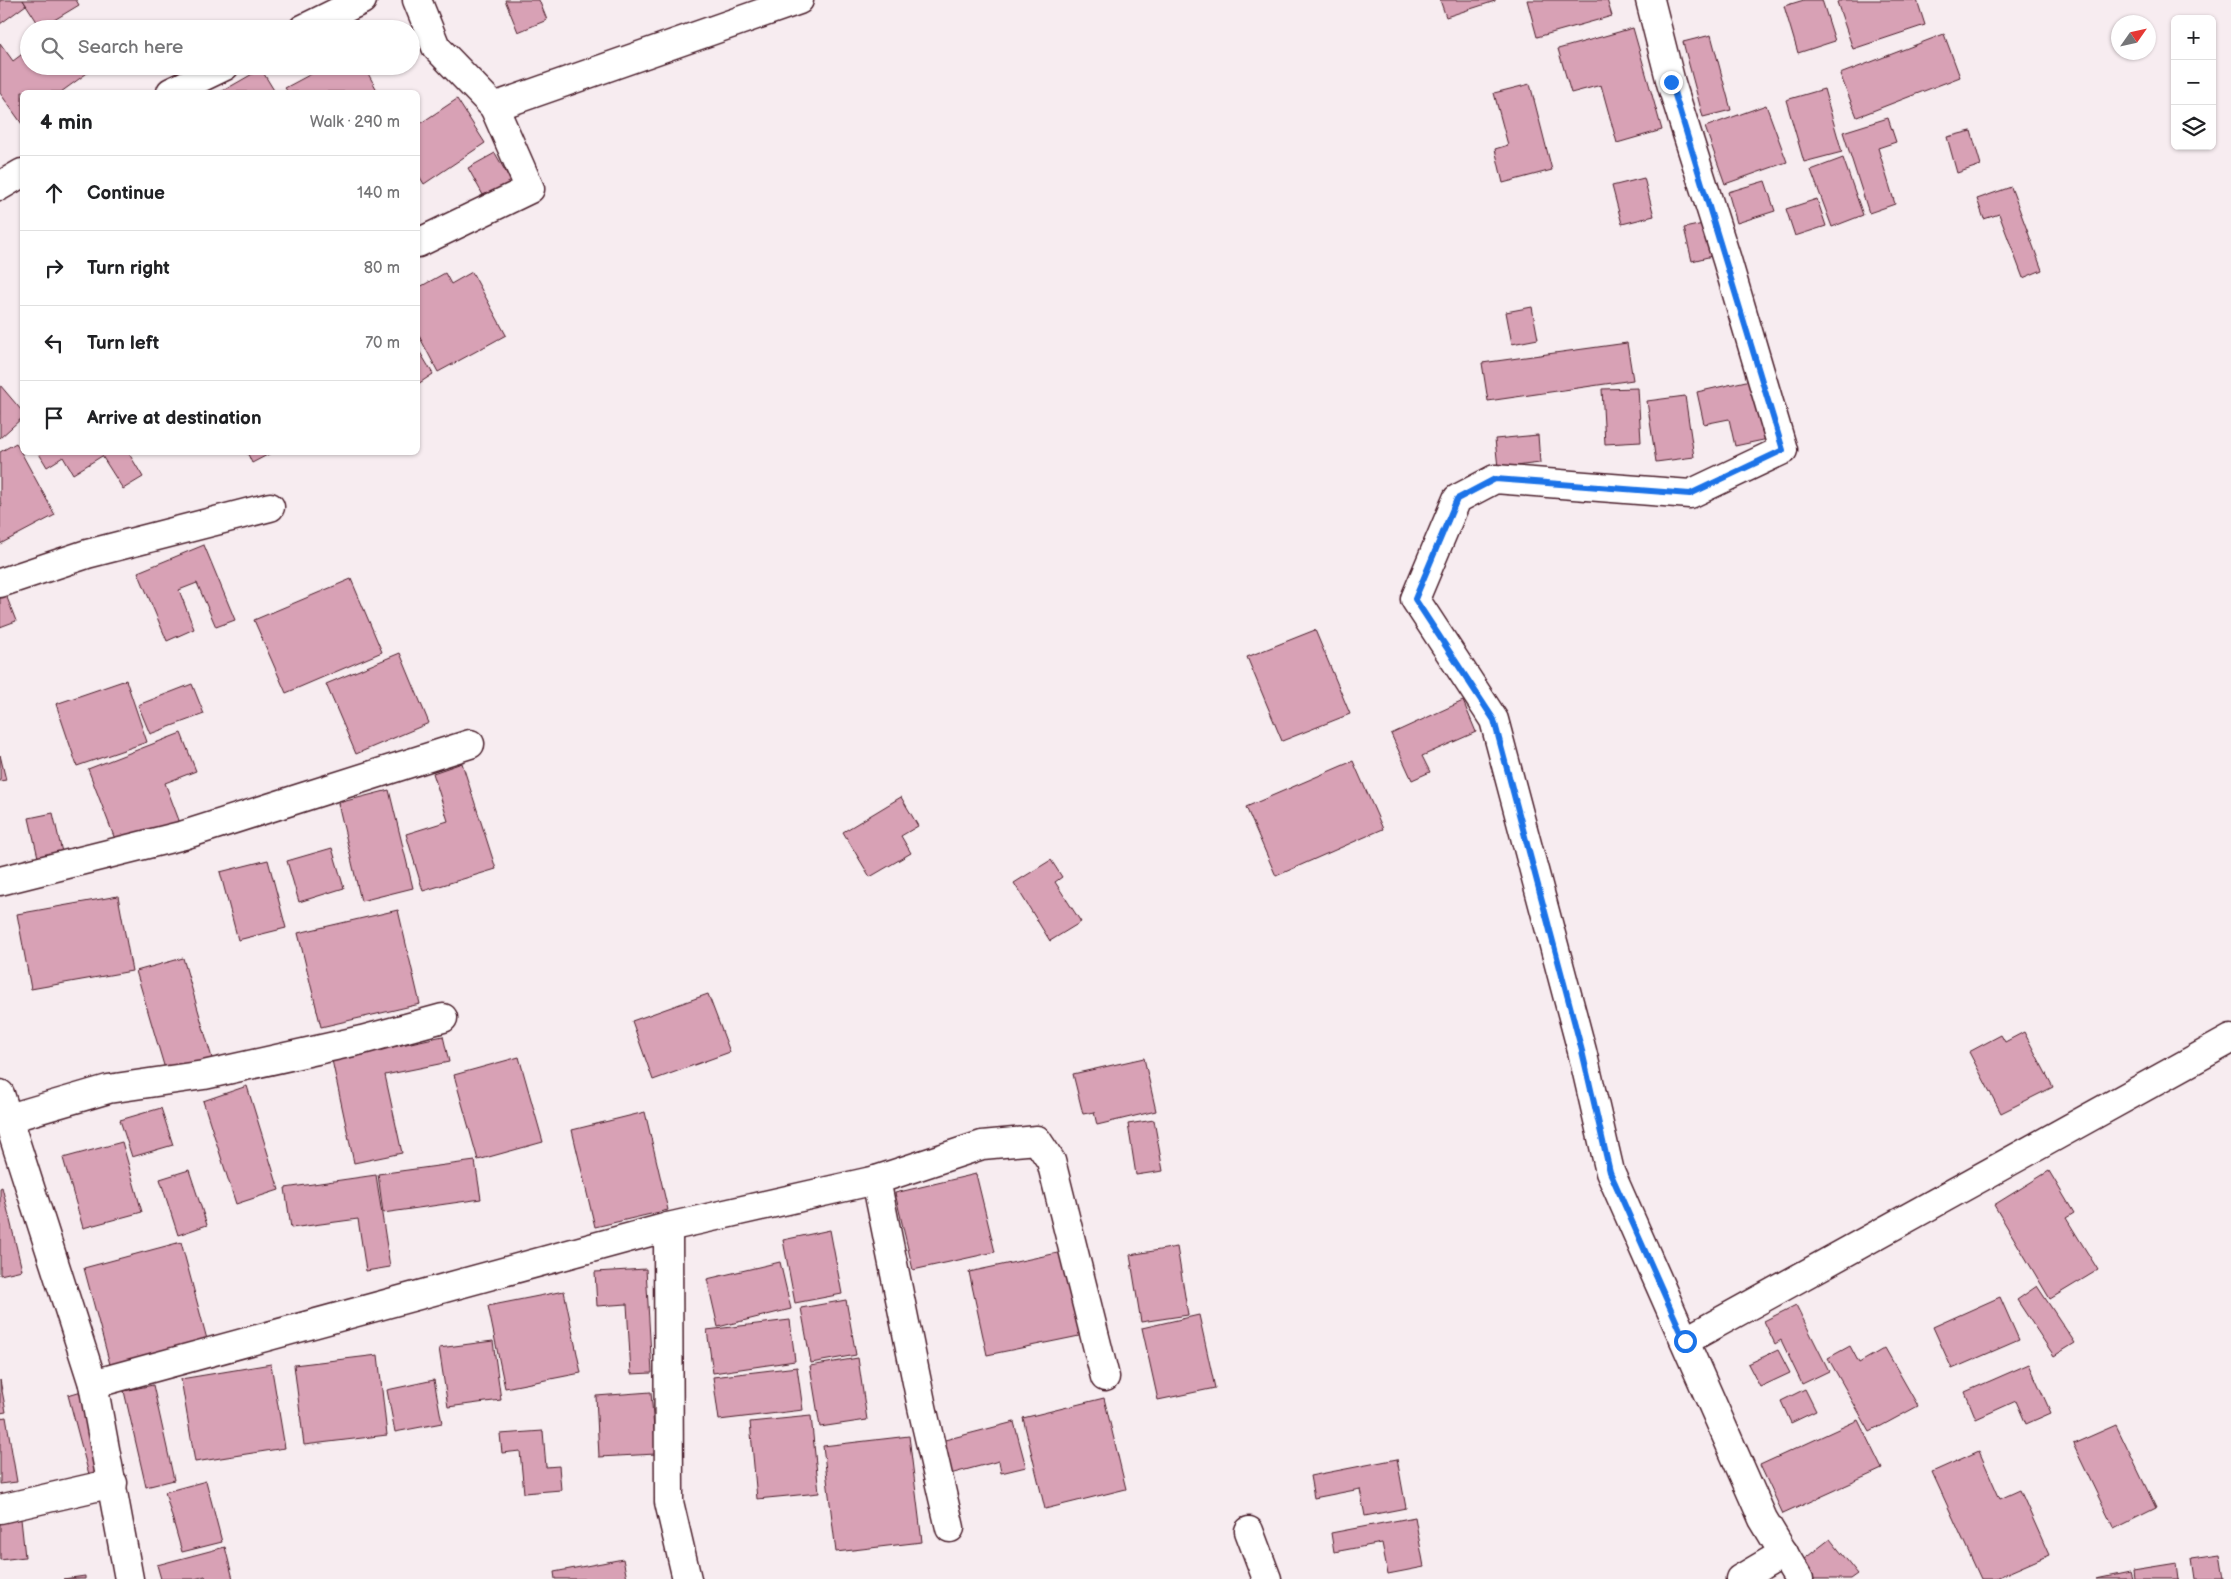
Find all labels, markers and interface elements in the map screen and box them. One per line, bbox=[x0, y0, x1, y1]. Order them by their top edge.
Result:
north arrow bbox=[2111, 15, 2156, 60]
map controls bbox=[2171, 15, 2216, 150]
button: + bbox=[2171, 15, 2216, 60]
search box bbox=[20, 20, 420, 75]
icon: search bbox=[38, 34, 66, 62]
text: Search here bbox=[78, 36, 183, 59]
button: − bbox=[2171, 60, 2216, 105]
route end bbox=[1660, 71, 1683, 94]
button: layers bbox=[2171, 105, 2216, 150]
text: 4 min bbox=[40, 110, 93, 135]
text: Walk · 290 m bbox=[310, 113, 400, 132]
icon: ahead bbox=[40, 179, 68, 207]
text: Continue bbox=[87, 182, 165, 205]
text: 140 m bbox=[357, 184, 400, 203]
icon: right bbox=[40, 254, 68, 282]
text: Turn right bbox=[87, 257, 170, 280]
text: 80 m bbox=[364, 259, 400, 278]
icon: left bbox=[40, 329, 68, 357]
text: Turn left bbox=[87, 332, 159, 355]
text: 70 m bbox=[365, 334, 400, 353]
icon: arrive bbox=[40, 404, 68, 432]
text: Arrive at destination bbox=[87, 407, 262, 430]
route start bbox=[1674, 1330, 1697, 1353]

